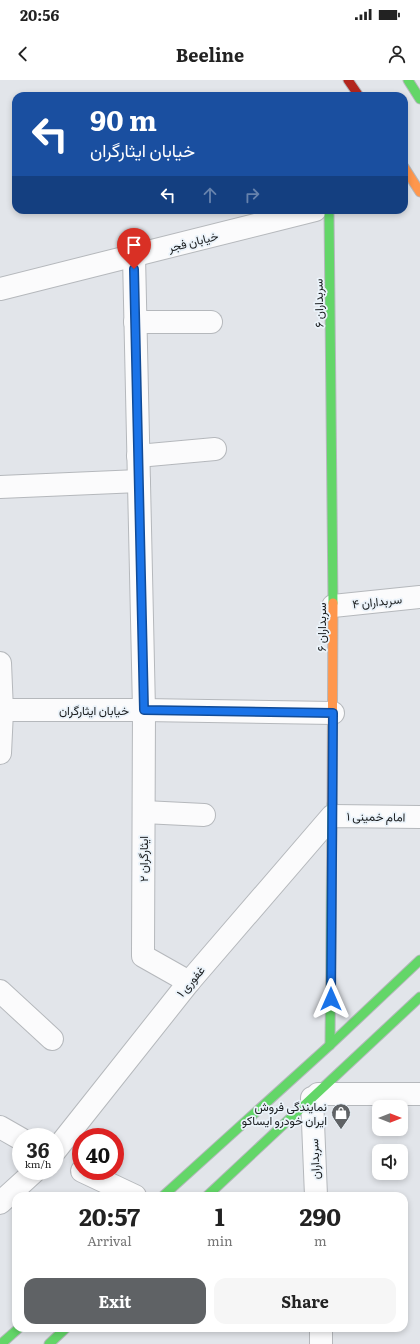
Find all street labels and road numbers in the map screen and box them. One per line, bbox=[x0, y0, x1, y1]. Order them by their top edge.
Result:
street label: خیابان فجر bbox=[165, 226, 220, 256]
street label: سربداران ۶ bbox=[309, 278, 327, 328]
street label: سربداران ۴ bbox=[351, 589, 403, 613]
street label: سربداران ۶ bbox=[312, 603, 330, 651]
street label: خیابان ایثارگران bbox=[59, 701, 129, 719]
street label: امام خمینی ۱ bbox=[346, 806, 406, 826]
street label: ایثارگران ۲ bbox=[134, 836, 152, 882]
street label: غفوری ۱ bbox=[172, 961, 208, 1001]
street label: سربداران bbox=[304, 1138, 324, 1180]

